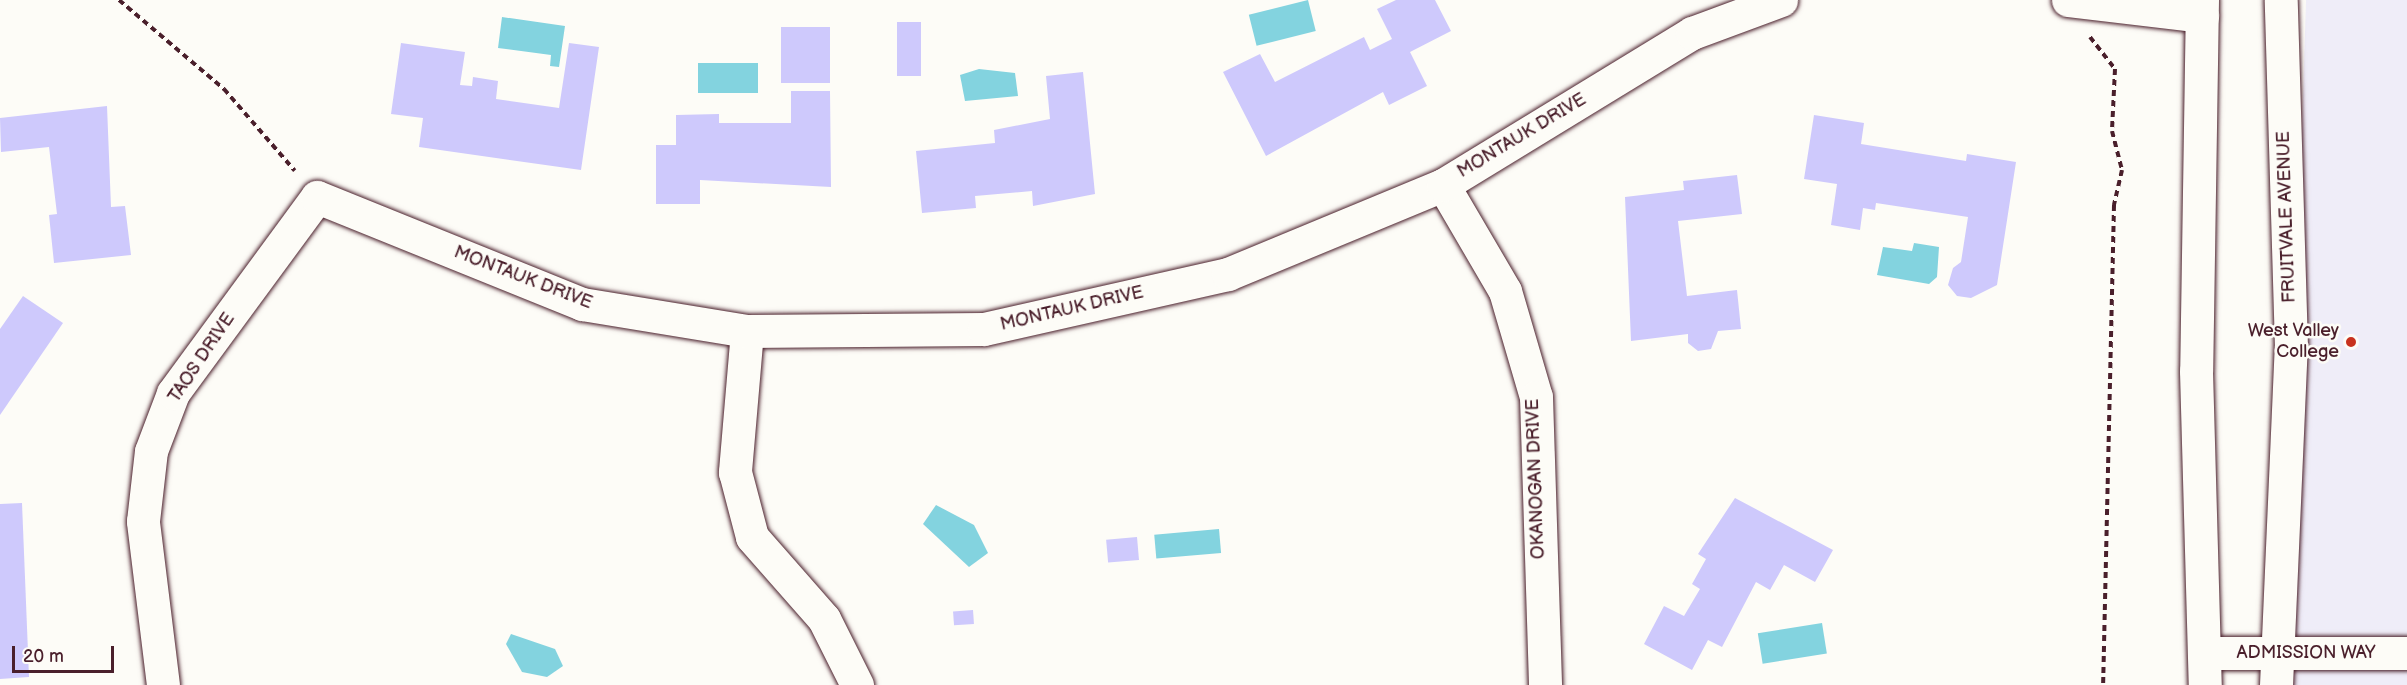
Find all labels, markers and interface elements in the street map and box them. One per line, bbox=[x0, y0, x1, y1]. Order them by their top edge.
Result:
street label: MONTAUK DRIVE bbox=[1454, 89, 1590, 183]
street label: FRUITVALE AVENUE bbox=[2273, 131, 2301, 303]
street label: MONTAUK DRIVE bbox=[451, 242, 595, 314]
street label: MONTAUK DRIVE bbox=[998, 282, 1146, 336]
street label: TAOS DRIVE bbox=[164, 309, 240, 407]
place label: West Valley College bbox=[2247, 321, 2339, 364]
marker: West Valley College bbox=[2344, 335, 2358, 349]
street label: OKANOGAN DRIVE bbox=[1522, 398, 1550, 560]
scale bar bbox=[15, 634, 117, 672]
street label: ADMISSION WAY bbox=[2236, 642, 2376, 664]
text: 20 m bbox=[23, 646, 64, 667]

